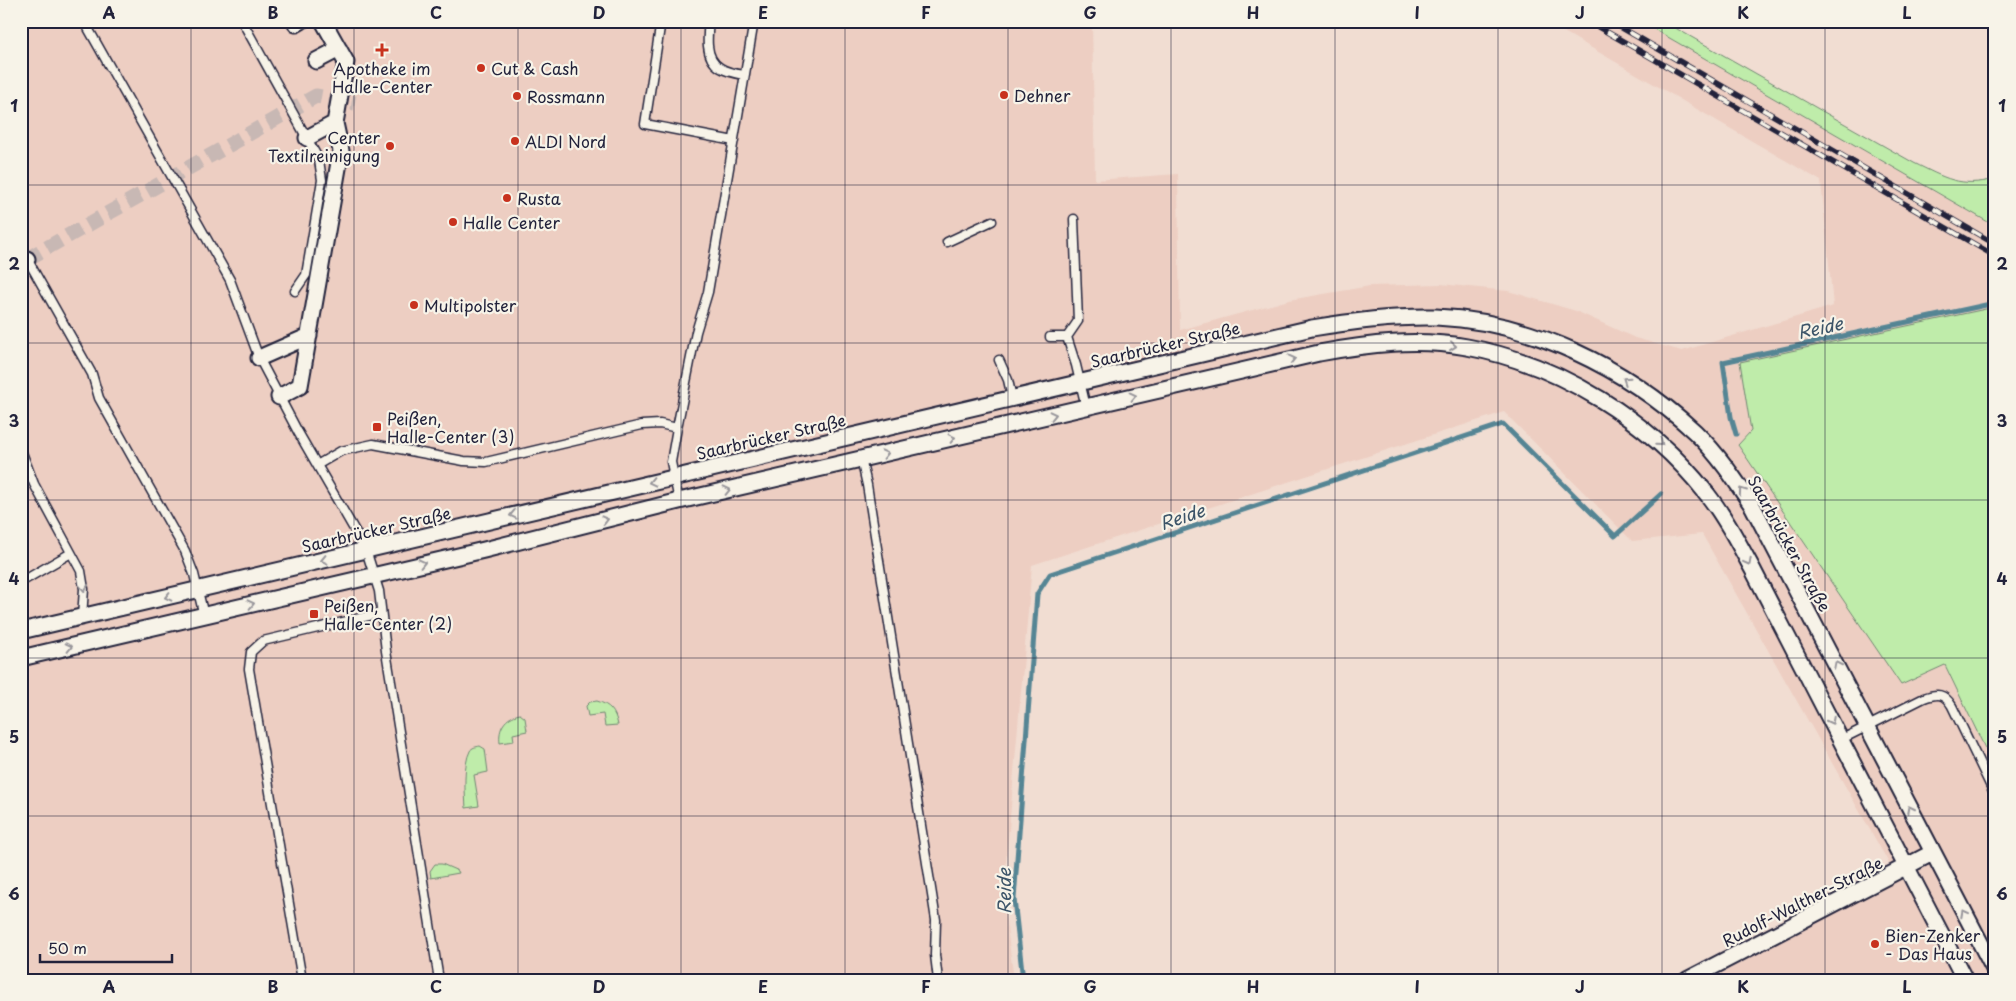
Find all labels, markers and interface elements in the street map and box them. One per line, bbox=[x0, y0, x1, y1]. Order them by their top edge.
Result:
text: A bbox=[103, 0, 116, 24]
text: B bbox=[268, 0, 279, 24]
text: C bbox=[430, 0, 442, 24]
text: D bbox=[593, 0, 605, 24]
text: E bbox=[758, 0, 768, 24]
text: F bbox=[921, 0, 931, 24]
text: G bbox=[1083, 0, 1097, 24]
text: H bbox=[1247, 0, 1259, 24]
text: I bbox=[1414, 0, 1420, 24]
text: J bbox=[1575, 0, 1585, 24]
text: K bbox=[1737, 0, 1749, 24]
text: L bbox=[1902, 0, 1912, 24]
marker: Apotheke im Halle-Center bbox=[376, 44, 388, 56]
place label: Apotheke im Halle-Center bbox=[332, 56, 433, 98]
place label: Cut & Cash bbox=[491, 56, 579, 80]
marker: Cut & Cash bbox=[475, 62, 487, 74]
place label: Dehner bbox=[1014, 83, 1071, 107]
place label: Rossmann bbox=[527, 84, 605, 108]
marker: Dehner bbox=[998, 89, 1010, 101]
marker: Rossmann bbox=[511, 90, 523, 102]
text: 1 bbox=[10, 93, 18, 117]
text: 1 bbox=[1998, 93, 2006, 117]
place label: Center Textilreinigung bbox=[268, 125, 381, 167]
place label: ALDI Nord bbox=[525, 129, 606, 153]
marker: ALDI Nord bbox=[509, 135, 521, 147]
marker: Center Textilreinigung bbox=[384, 140, 396, 152]
place label: Rusta bbox=[517, 186, 561, 210]
marker: Rusta bbox=[501, 192, 513, 204]
place label: Halle Center bbox=[463, 210, 560, 234]
marker: Halle Center bbox=[447, 216, 459, 228]
text: 2 bbox=[8, 251, 20, 275]
text: 2 bbox=[1996, 251, 2008, 275]
place label: Multipolster bbox=[424, 293, 517, 317]
marker: Multipolster bbox=[408, 299, 420, 311]
water label: Reide bbox=[1795, 309, 1847, 345]
street label: Saarbrücker Straße bbox=[1088, 315, 1242, 373]
one-way arrow bbox=[1449, 340, 1457, 351]
one-way arrow bbox=[1287, 354, 1296, 365]
one-way arrow bbox=[1622, 377, 1631, 386]
one-way arrow bbox=[1129, 391, 1138, 402]
place label: Peißen, Halle-Center (3) bbox=[387, 406, 515, 448]
street label: Saarbrücker Straße bbox=[694, 407, 848, 465]
text: 3 bbox=[9, 408, 19, 432]
text: 3 bbox=[1997, 408, 2007, 432]
one-way arrow bbox=[1048, 410, 1057, 421]
marker: Peißen, Halle-Center (3) bbox=[371, 421, 383, 433]
one-way arrow bbox=[947, 433, 956, 444]
one-way arrow bbox=[1654, 437, 1663, 446]
one-way arrow bbox=[880, 449, 889, 460]
street label: Saarbrücker Straße bbox=[1743, 470, 1837, 616]
one-way arrow bbox=[647, 476, 656, 487]
one-way arrow bbox=[722, 485, 731, 496]
one-way arrow bbox=[1739, 487, 1748, 497]
water label: Reide bbox=[1156, 496, 1209, 536]
street label: Saarbrücker Straße bbox=[299, 500, 453, 558]
one-way arrow bbox=[509, 509, 518, 520]
one-way arrow bbox=[600, 515, 609, 526]
one-way arrow bbox=[321, 554, 329, 564]
one-way arrow bbox=[1742, 556, 1752, 565]
one-way arrow bbox=[417, 559, 426, 569]
text: 4 bbox=[9, 566, 20, 590]
text: 4 bbox=[1997, 566, 2008, 590]
one-way arrow bbox=[78, 584, 89, 592]
one-way arrow bbox=[163, 591, 172, 602]
place label: Peißen, Halle-Center (2) bbox=[324, 593, 452, 635]
one-way arrow bbox=[247, 599, 256, 610]
marker: Peißen, Halle-Center (2) bbox=[308, 608, 320, 620]
one-way arrow bbox=[64, 642, 73, 653]
one-way arrow bbox=[1833, 661, 1843, 670]
one-way arrow bbox=[1825, 716, 1835, 725]
text: 5 bbox=[9, 724, 19, 748]
text: 5 bbox=[1997, 724, 2007, 748]
one-way arrow bbox=[1906, 806, 1916, 815]
street label: Rudolf-Walther-Straße bbox=[1718, 850, 1886, 952]
water label: Reide bbox=[990, 867, 1017, 914]
text: 6 bbox=[8, 881, 20, 905]
text: 6 bbox=[1996, 881, 2008, 905]
one-way arrow bbox=[1960, 909, 1970, 918]
place label: Bien-Zenker - Das Haus bbox=[1885, 923, 1981, 965]
scale bar bbox=[40, 931, 172, 963]
text: 50 m bbox=[48, 936, 87, 959]
marker: Bien-Zenker - Das Haus bbox=[1869, 938, 1881, 950]
text: A bbox=[103, 974, 116, 998]
text: B bbox=[268, 974, 279, 998]
text: C bbox=[430, 974, 442, 998]
text: D bbox=[593, 974, 605, 998]
text: E bbox=[758, 974, 768, 998]
text: F bbox=[921, 974, 931, 998]
text: G bbox=[1083, 974, 1097, 998]
text: H bbox=[1247, 974, 1259, 998]
text: I bbox=[1414, 974, 1420, 998]
text: J bbox=[1575, 974, 1585, 998]
text: K bbox=[1737, 974, 1749, 998]
text: L bbox=[1902, 974, 1912, 998]

